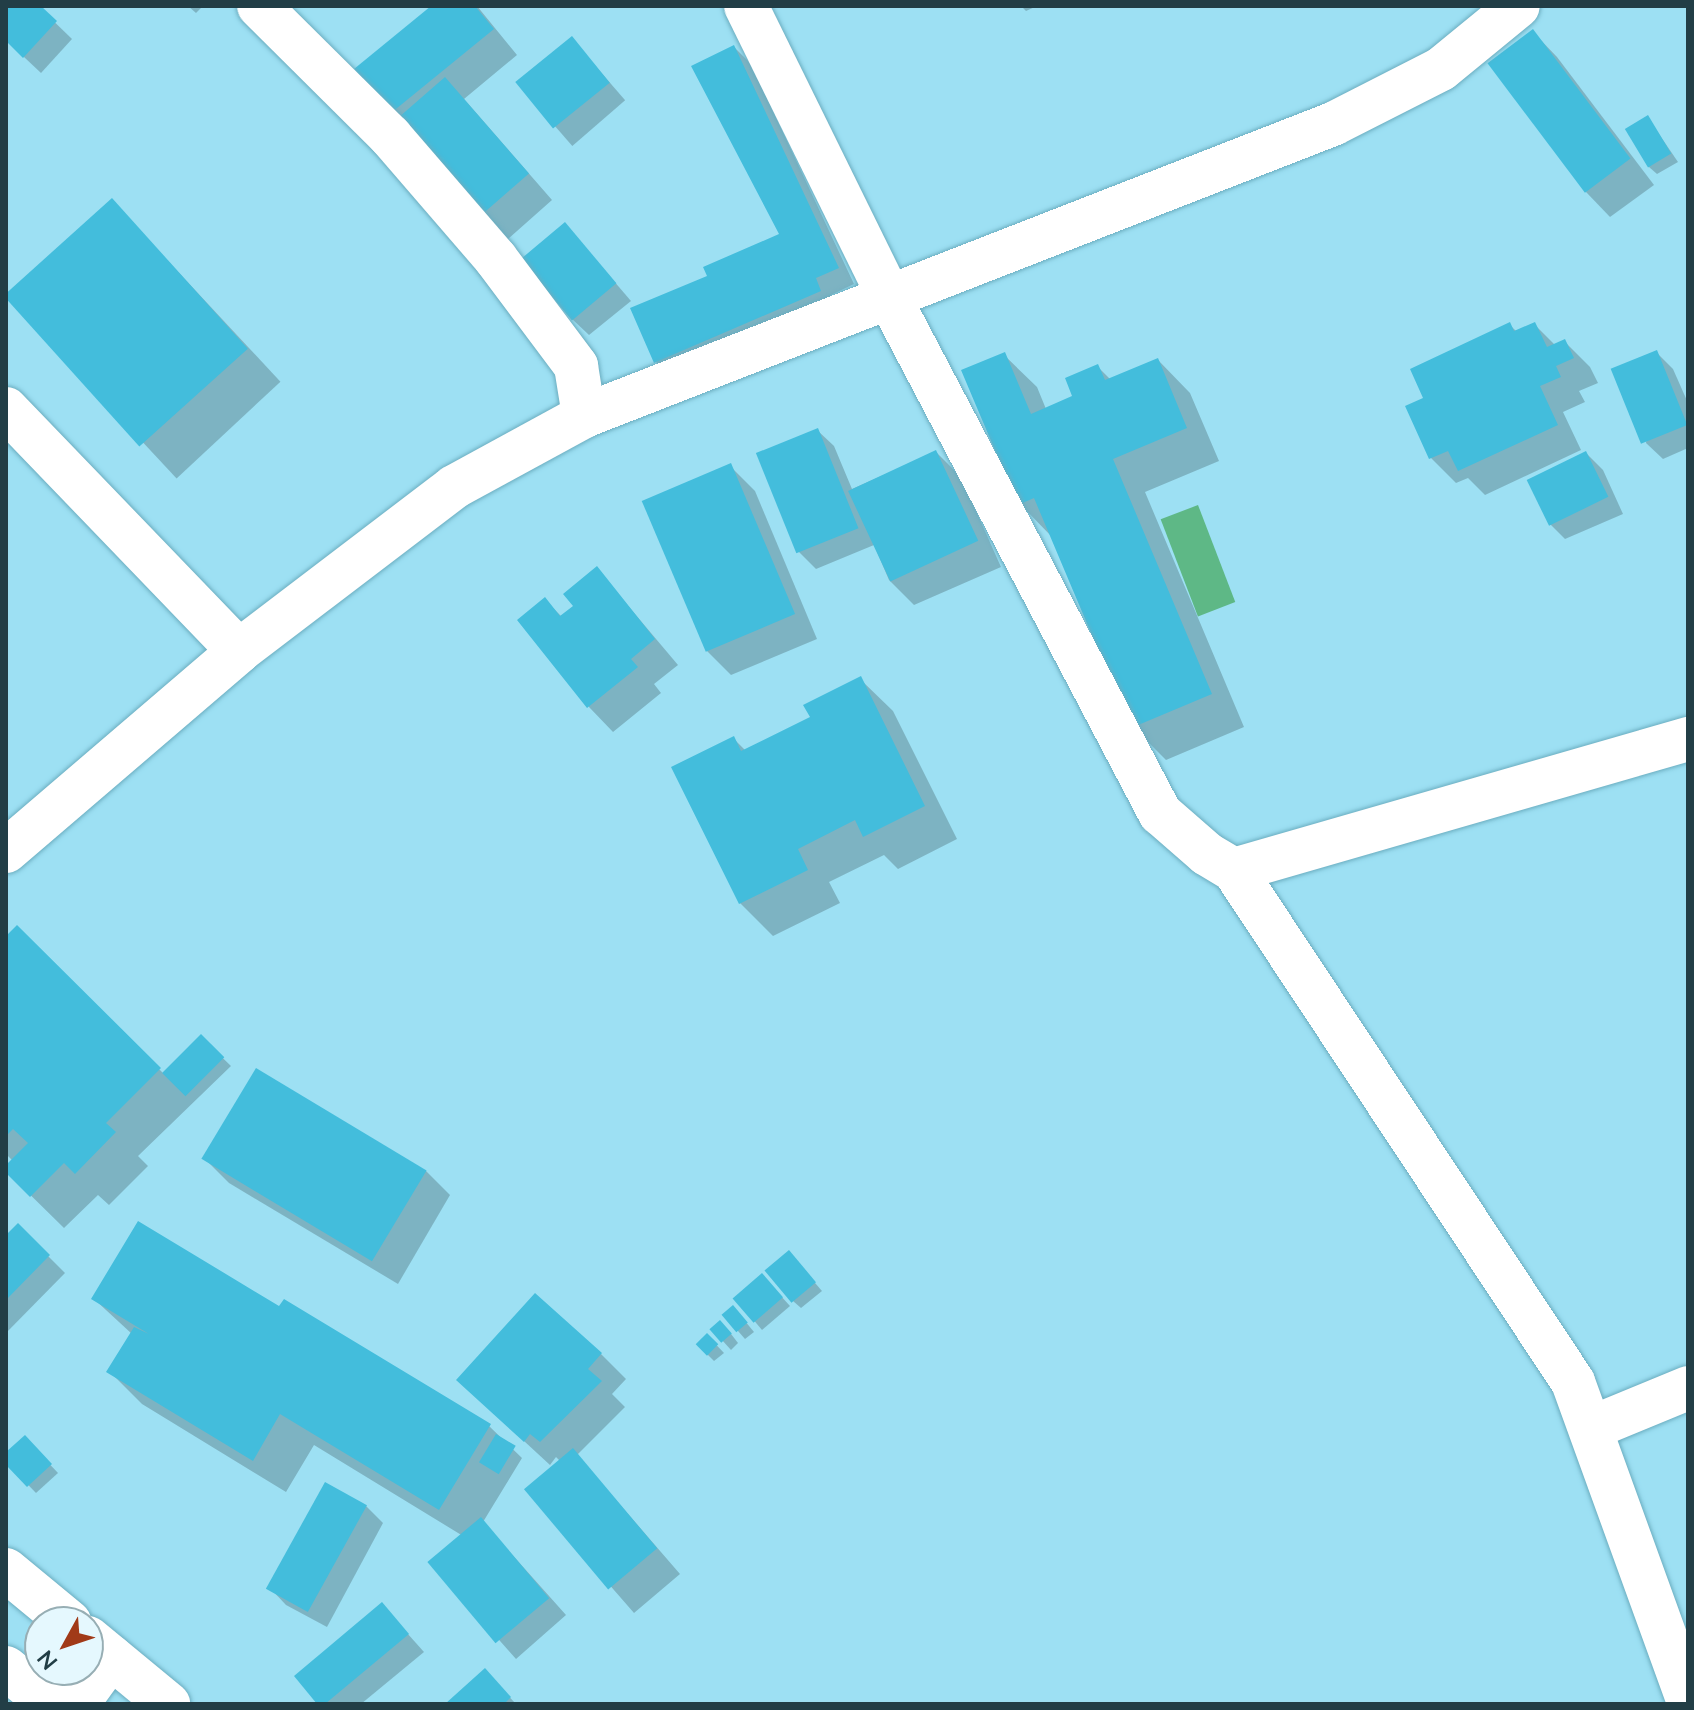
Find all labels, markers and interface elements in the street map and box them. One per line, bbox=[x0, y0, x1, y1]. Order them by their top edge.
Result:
north arrow bbox=[24, 1606, 104, 1686]
text: N bbox=[31, 1645, 63, 1676]

